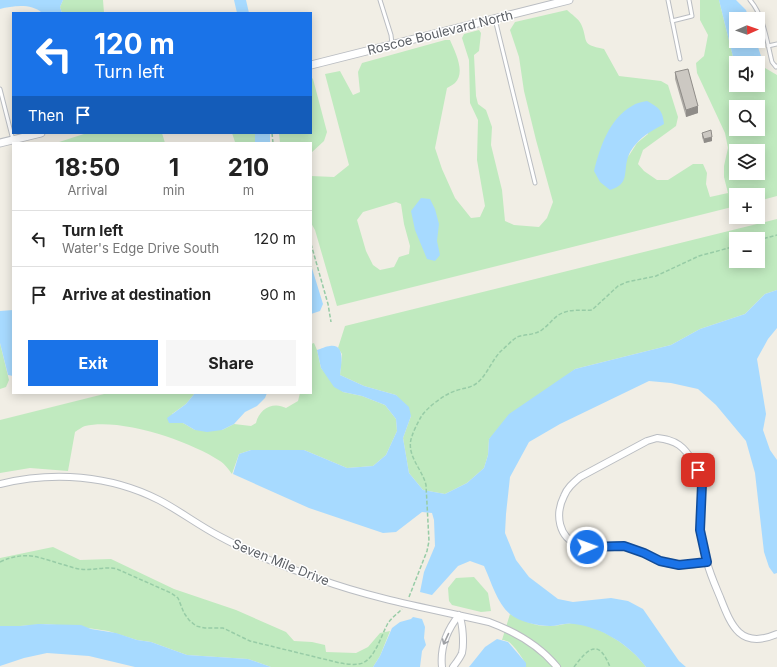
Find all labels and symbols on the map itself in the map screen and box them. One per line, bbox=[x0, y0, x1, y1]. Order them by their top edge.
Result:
street label: Roscoe Boulevard North bbox=[366, 6, 514, 58]
north arrow bbox=[729, 12, 765, 48]
pin bbox=[681, 453, 715, 487]
position arrow bbox=[566, 526, 608, 568]
street label: Seven Mile Drive bbox=[230, 535, 332, 589]
one-way arrow bbox=[442, 633, 449, 645]

